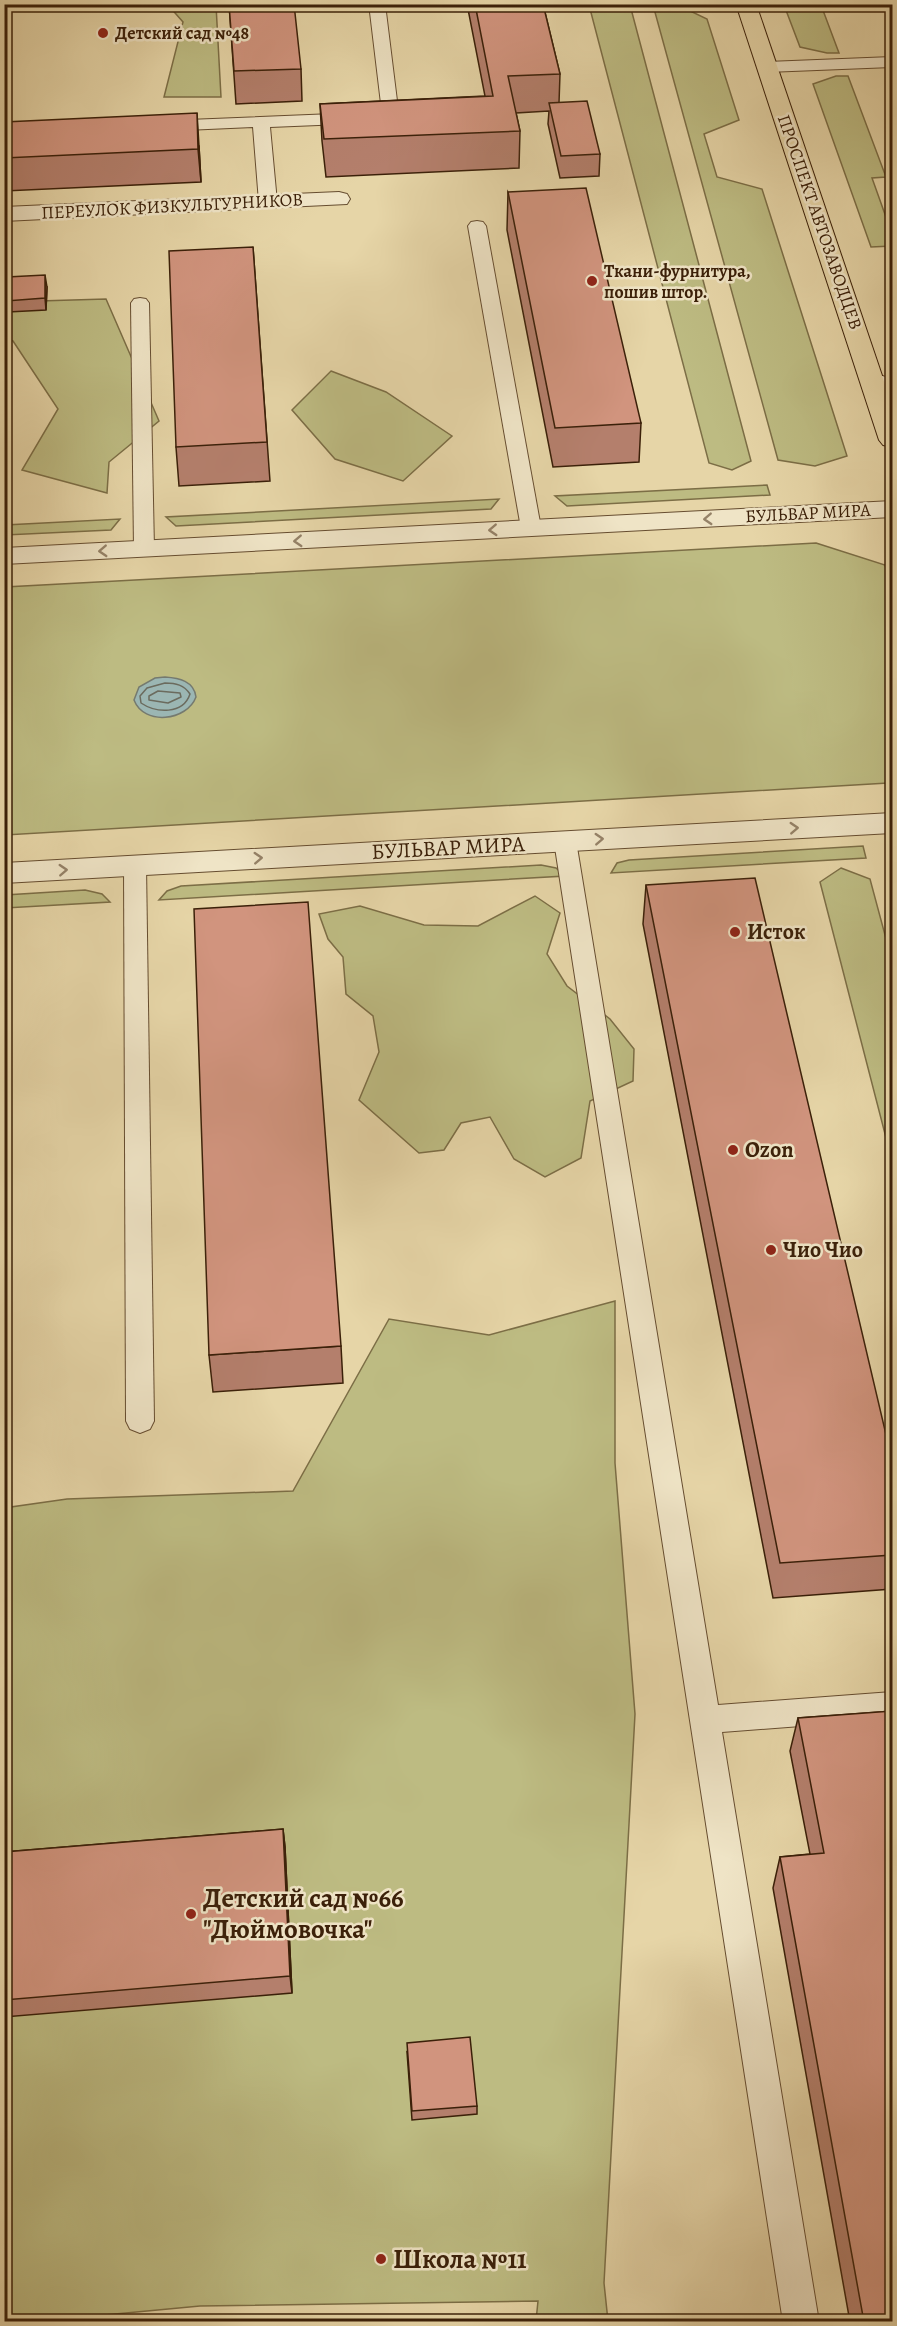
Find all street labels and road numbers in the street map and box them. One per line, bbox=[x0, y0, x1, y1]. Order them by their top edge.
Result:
street label: ПРОСПЕКТ АВТОЗАВОДЦЕВ bbox=[772, 111, 868, 333]
street label: ПЕРЕУЛОК ФИЗКУЛЬТУРНИКОВ bbox=[40, 187, 304, 225]
street label: БУЛЬВАР МИРА bbox=[745, 498, 872, 528]
street label: БУЛЬВАР МИРА bbox=[371, 829, 527, 867]

